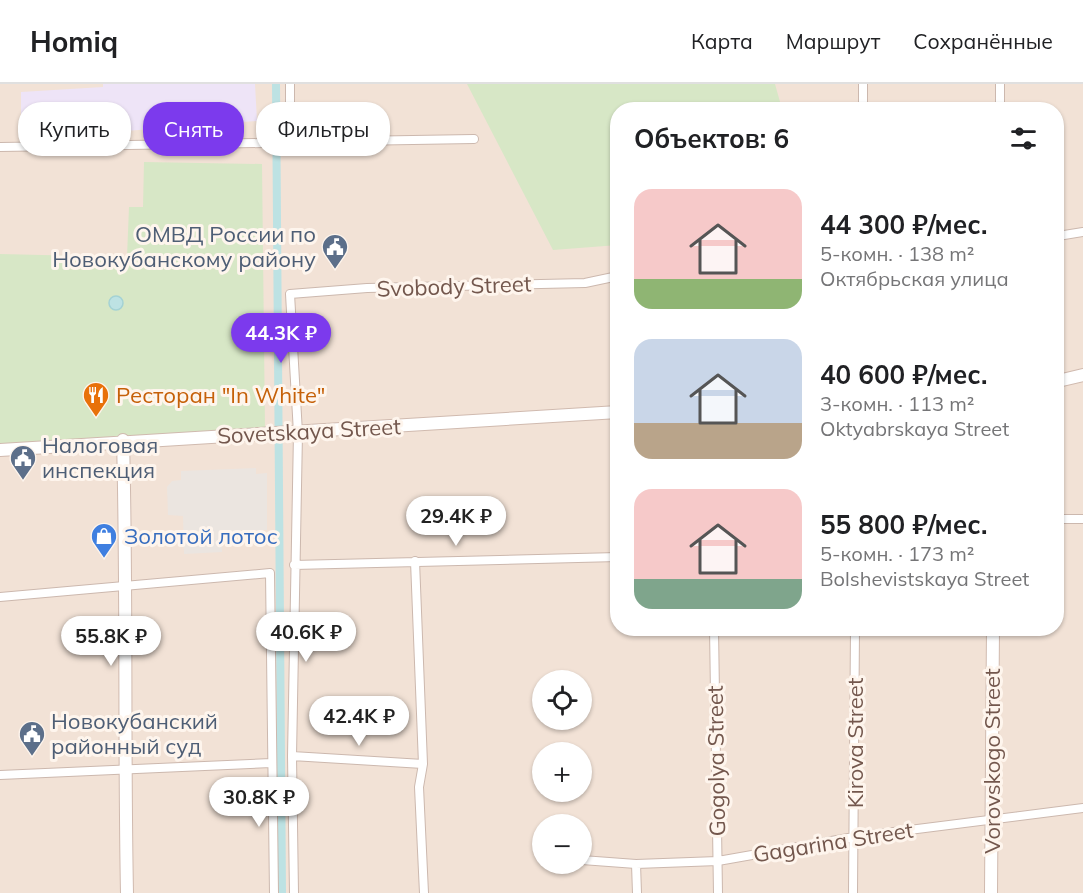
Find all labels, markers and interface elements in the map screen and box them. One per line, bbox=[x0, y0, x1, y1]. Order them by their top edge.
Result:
text: Homiq bbox=[30, 24, 118, 59]
text: Карта bbox=[691, 28, 753, 54]
text: Маршрут bbox=[786, 28, 880, 54]
text: Сохранённые bbox=[913, 28, 1053, 54]
chip: Купить bbox=[18, 102, 131, 156]
chip: Снять bbox=[143, 102, 244, 156]
chip: Фильтры bbox=[256, 102, 390, 156]
text: Объектов: 6 bbox=[634, 122, 789, 155]
icon: filters bbox=[1007, 122, 1040, 155]
text: 44 300 ₽/мес. bbox=[820, 208, 987, 241]
icon: home bbox=[682, 213, 754, 285]
place label: ОМВД России по Новокубанскому району bbox=[52, 220, 316, 273]
public building icon: ОМВД России по Новокубанскому району bbox=[320, 232, 350, 270]
text: 5-комн. · 138 m² bbox=[820, 241, 974, 266]
text: Октябрьская улица bbox=[820, 266, 1009, 291]
street label: Svobody Street bbox=[376, 269, 532, 303]
pin: 44.3K ₽ bbox=[226, 313, 336, 364]
text: 44.3K ₽ bbox=[245, 320, 317, 345]
text: 40 600 ₽/мес. bbox=[820, 358, 987, 391]
icon: home bbox=[682, 363, 754, 435]
restaurant icon: Ресторан "In White" bbox=[81, 380, 111, 418]
place label: Ресторан "In White" bbox=[116, 381, 325, 409]
text: 3-комн. · 113 m² bbox=[820, 391, 974, 416]
street label: Sovetskaya Street bbox=[217, 412, 402, 450]
text: Oktyabrskaya Street bbox=[820, 416, 1009, 441]
place label: Налоговая инспекция bbox=[42, 431, 158, 484]
public building icon: Налоговая инспекция bbox=[8, 443, 38, 481]
pin: 29.4K ₽ bbox=[401, 496, 511, 547]
text: 29.4K ₽ bbox=[420, 503, 492, 528]
text: 55 800 ₽/мес. bbox=[820, 508, 987, 541]
icon: home bbox=[682, 513, 754, 585]
shop icon: Золотой лотос bbox=[89, 521, 119, 559]
place label: Золотой лотос bbox=[124, 522, 278, 550]
text: 5-комн. · 173 m² bbox=[820, 541, 974, 566]
text: Bolshevistskaya Street bbox=[820, 566, 1029, 591]
pin: 40.6K ₽ bbox=[251, 612, 361, 663]
pin: 55.8K ₽ bbox=[56, 616, 166, 667]
text: 40.6K ₽ bbox=[270, 619, 342, 644]
text: 55.8K ₽ bbox=[75, 623, 147, 648]
street label: Vorovskogo Street bbox=[978, 668, 1006, 854]
map controls bbox=[532, 670, 592, 874]
button: locate bbox=[532, 670, 592, 730]
street label: Kirova Street bbox=[841, 677, 869, 808]
street label: Gogolya Street bbox=[701, 685, 731, 837]
pin: 42.4K ₽ bbox=[304, 696, 414, 747]
text: 42.4K ₽ bbox=[323, 703, 395, 728]
place label: Новокубанский районный суд bbox=[51, 707, 218, 760]
public building icon: Новокубанский районный суд bbox=[17, 719, 47, 757]
button: + bbox=[532, 742, 592, 802]
pin: 30.8K ₽ bbox=[204, 777, 314, 828]
text: 30.8K ₽ bbox=[223, 784, 295, 809]
button: − bbox=[532, 814, 592, 874]
street label: Gagarina Street bbox=[751, 815, 915, 868]

